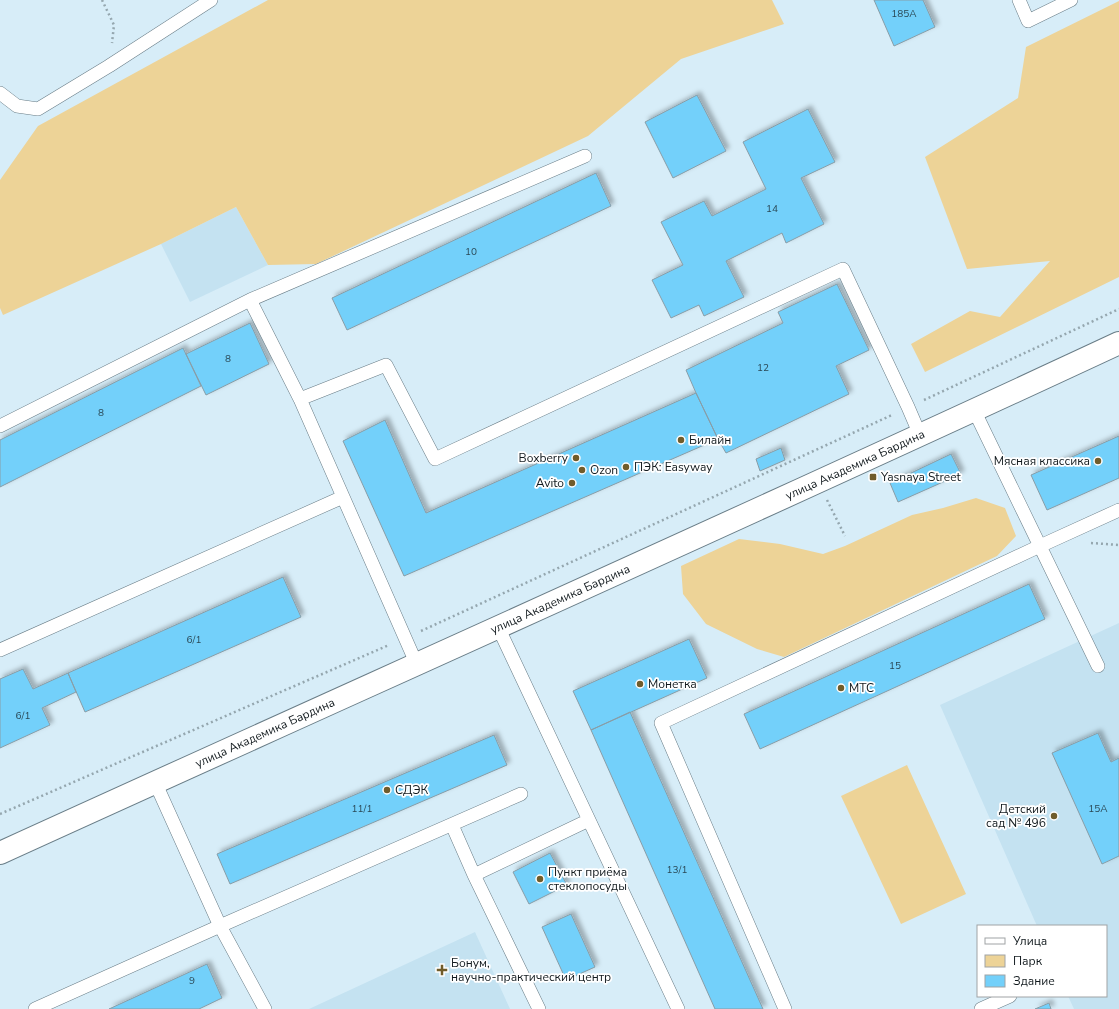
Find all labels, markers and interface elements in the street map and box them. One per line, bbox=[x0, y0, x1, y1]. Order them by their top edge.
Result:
house number: 185А bbox=[891, 7, 917, 21]
house number: 14 bbox=[766, 202, 778, 216]
house number: 10 bbox=[465, 245, 477, 259]
house number: 8 bbox=[225, 352, 231, 366]
house number: 12 bbox=[757, 361, 769, 375]
house number: 8 bbox=[98, 406, 104, 420]
street label: улица Академика Бардина bbox=[783, 426, 927, 504]
place label: Билайн bbox=[689, 432, 731, 448]
marker: Билайн bbox=[676, 435, 686, 445]
place label: Boxberry bbox=[519, 450, 569, 466]
marker: Boxberry bbox=[571, 453, 581, 463]
place label: Мясная классика bbox=[994, 453, 1090, 469]
marker: Мясная классика bbox=[1093, 456, 1103, 466]
place label: ПЭК: Easyway bbox=[634, 459, 713, 475]
place label: Ozon bbox=[590, 462, 618, 478]
marker: ПЭК: Easyway bbox=[621, 462, 631, 472]
marker: Ozon bbox=[577, 465, 587, 475]
place label: Yasnaya Street bbox=[880, 469, 962, 485]
marker: Yasnaya Street bbox=[868, 472, 878, 482]
place label: Avito bbox=[536, 475, 564, 491]
marker: Avito bbox=[567, 478, 577, 488]
street label: улица Академика Бардина bbox=[488, 561, 633, 638]
house number: 6/1 bbox=[187, 633, 201, 647]
house number: 15 bbox=[889, 659, 901, 673]
place label: Монетка bbox=[648, 676, 697, 692]
marker: Монетка bbox=[635, 679, 645, 689]
place label: МТС bbox=[849, 680, 874, 696]
marker: МТС bbox=[836, 683, 846, 693]
street label: улица Академика Бардина bbox=[193, 694, 337, 771]
house number: 6/1 bbox=[16, 709, 30, 723]
place label: СДЭК bbox=[395, 782, 428, 798]
marker: СДЭК bbox=[382, 785, 392, 795]
place label: Детский сад № 496 bbox=[986, 801, 1046, 831]
house number: 11/1 bbox=[352, 802, 372, 816]
house number: 15А bbox=[1088, 802, 1108, 816]
marker: Детский сад № 496 bbox=[1049, 811, 1059, 821]
house number: 13/1 bbox=[667, 863, 687, 877]
place label: Пункт приёма стеклопосуды bbox=[548, 864, 627, 894]
marker: Пункт приёма стеклопосуды bbox=[535, 874, 545, 884]
legend bbox=[977, 925, 1107, 997]
text: Улица bbox=[1012, 933, 1047, 949]
text: Парк bbox=[1013, 953, 1043, 969]
place label: Бонум, научно-практический центр bbox=[451, 955, 611, 985]
marker: Бонум, научно-практический центр bbox=[436, 964, 448, 976]
text: Здание bbox=[1013, 973, 1055, 989]
house number: 9 bbox=[189, 974, 195, 988]

